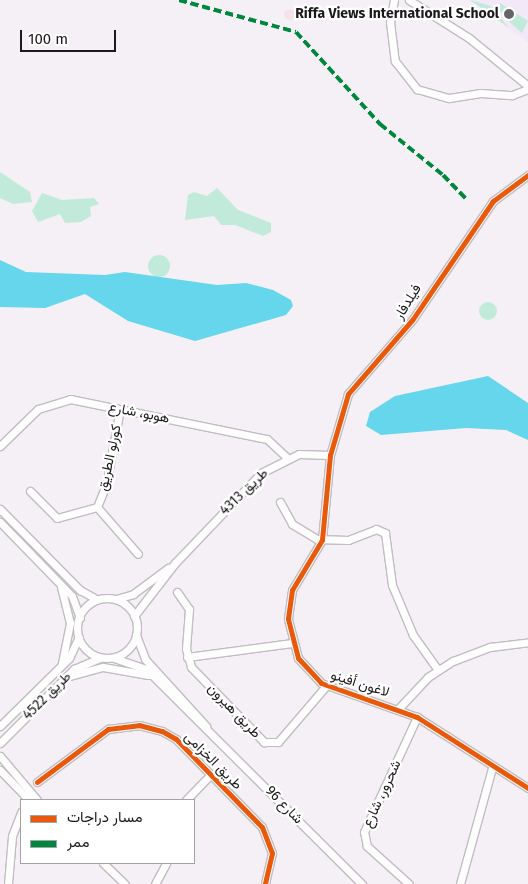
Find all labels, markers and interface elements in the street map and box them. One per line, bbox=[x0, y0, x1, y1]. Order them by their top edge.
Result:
place label: Riffa Views International School bbox=[295, 6, 499, 22]
marker: Riffa Views International School bbox=[503, 8, 515, 20]
scale bar bbox=[22, 20, 119, 52]
text: 100 m bbox=[28, 30, 68, 48]
street label: فيلدفار bbox=[391, 281, 425, 323]
street label: هوبو، شارع bbox=[107, 399, 171, 427]
street label: كورلو الطريق bbox=[95, 423, 125, 493]
street label: طريق 4313 bbox=[216, 465, 272, 519]
street label: لاغون أفينو bbox=[329, 667, 391, 701]
street label: طريق 4522 bbox=[19, 668, 75, 724]
street label: طريق هيرون bbox=[204, 680, 264, 742]
street label: طريق الخزامى bbox=[181, 729, 245, 793]
street label: شحرور، شارع bbox=[359, 758, 405, 830]
street label: شارع 96 bbox=[262, 782, 306, 828]
legend bbox=[20, 799, 195, 864]
text: مسار دراجات bbox=[67, 808, 143, 826]
text: ممر bbox=[67, 833, 89, 851]

